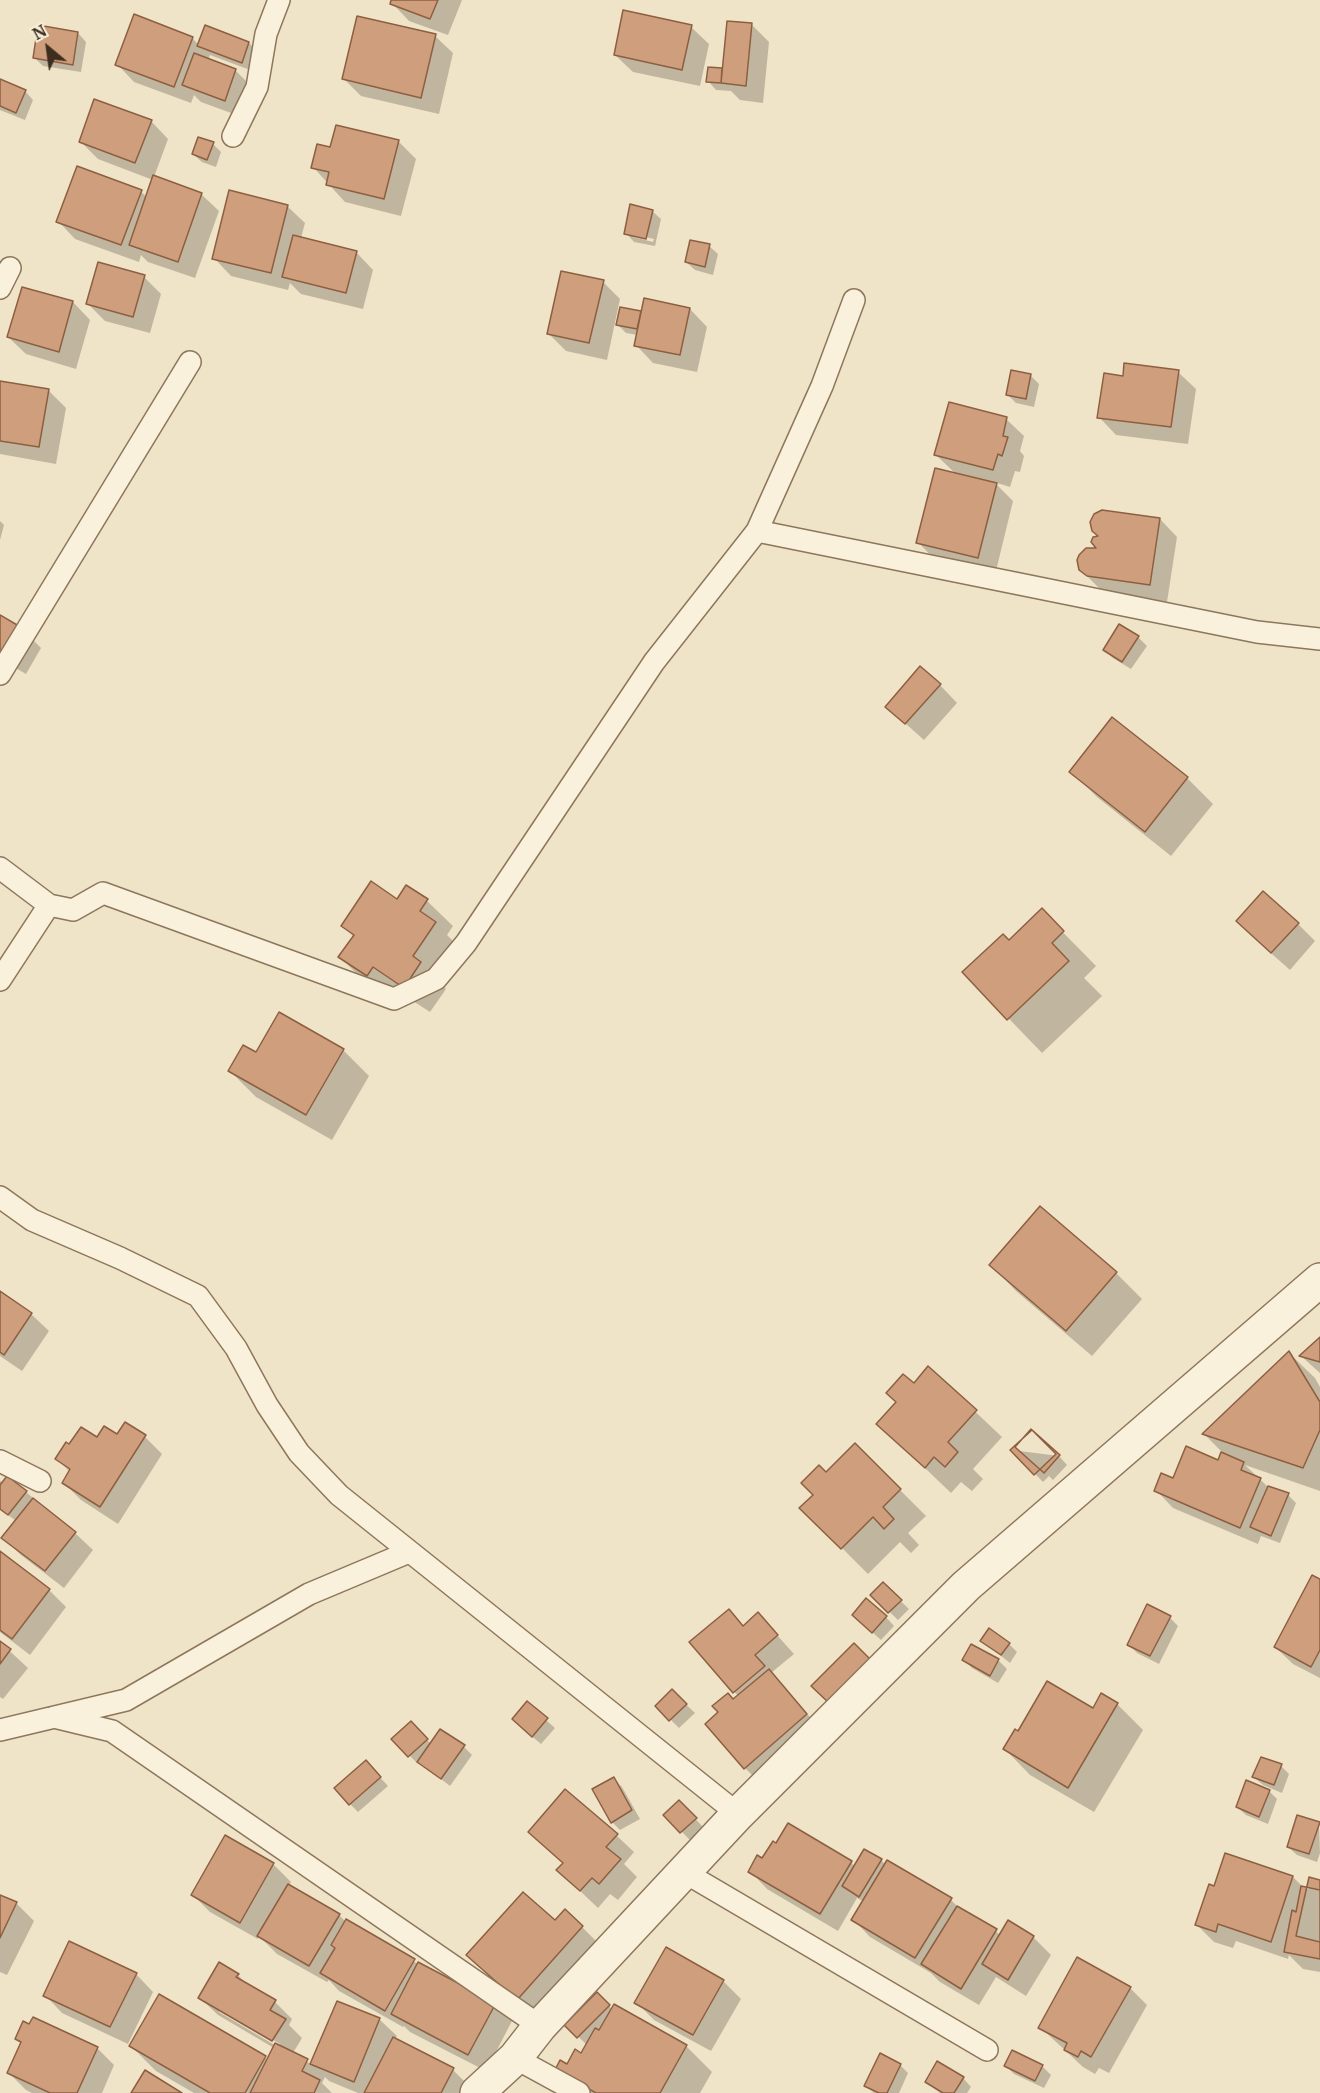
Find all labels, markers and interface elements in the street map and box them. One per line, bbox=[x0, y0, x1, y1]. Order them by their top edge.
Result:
north arrow bbox=[18, 18, 78, 78]
text: N bbox=[29, 20, 50, 44]

